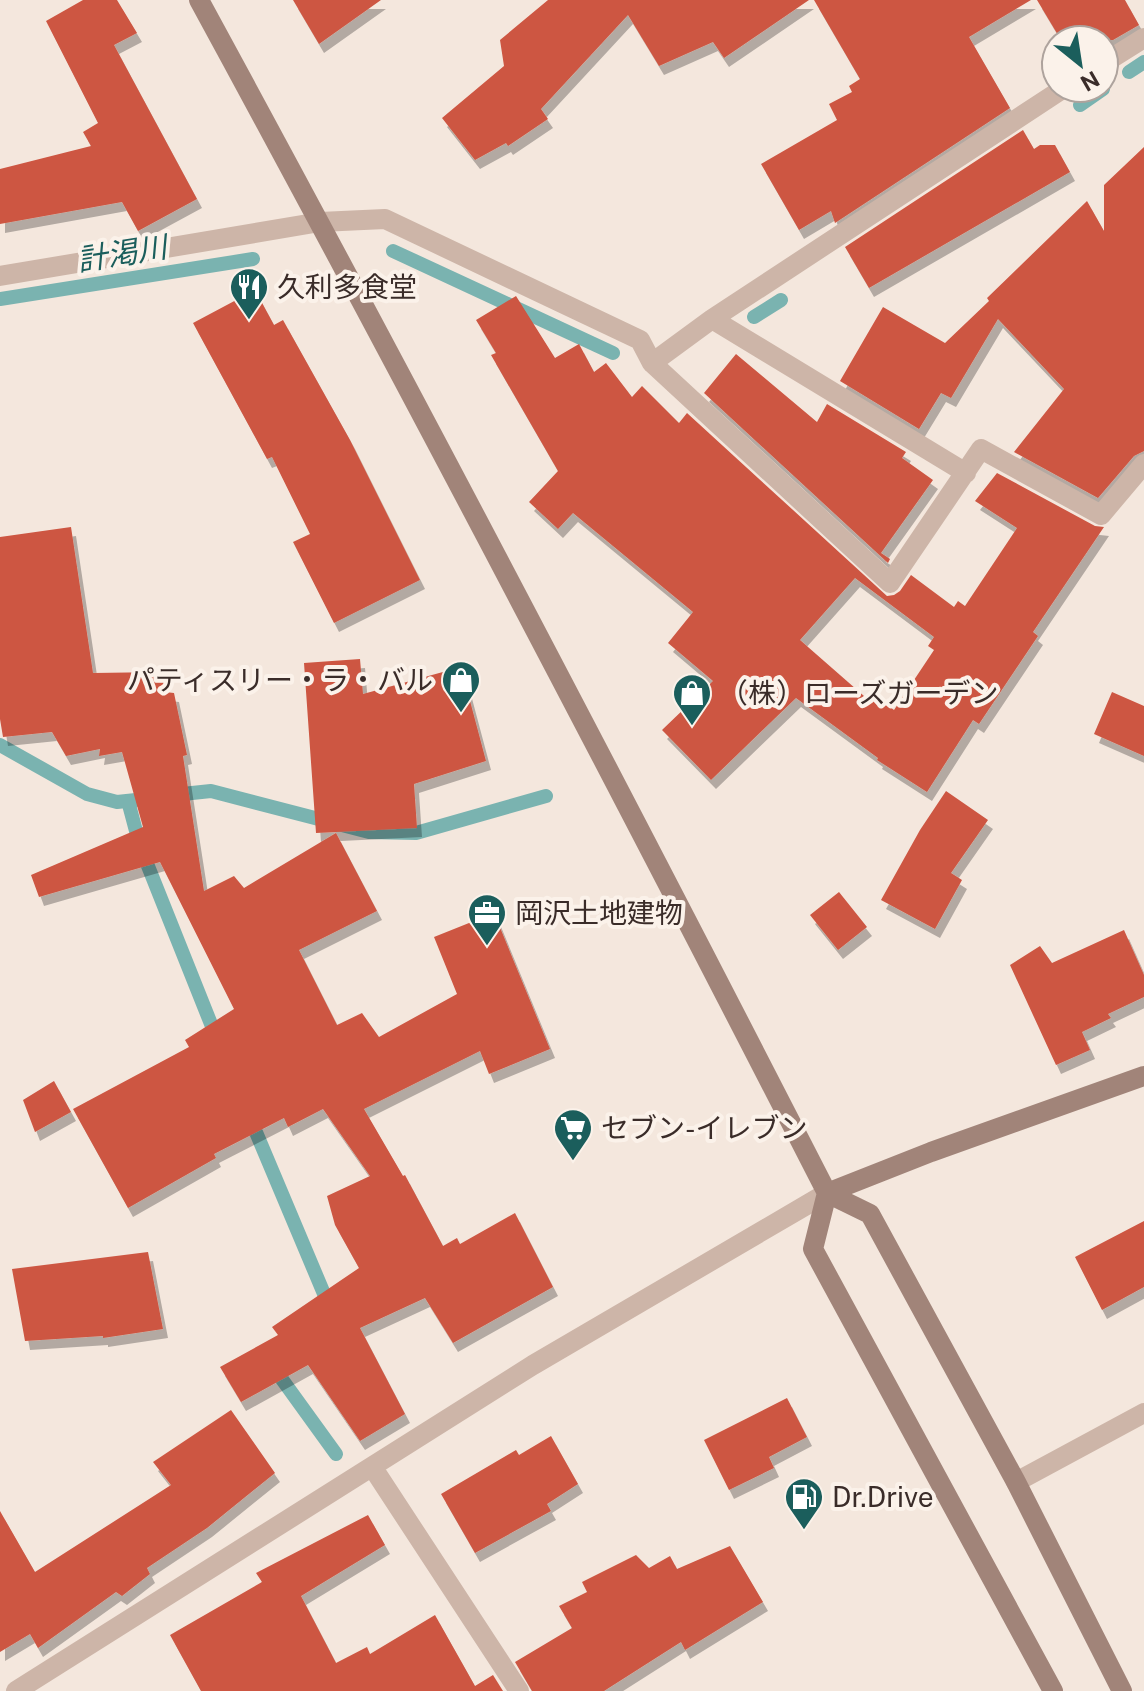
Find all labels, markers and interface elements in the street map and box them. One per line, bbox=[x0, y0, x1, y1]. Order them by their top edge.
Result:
north arrow bbox=[1040, 24, 1120, 104]
text: N bbox=[1076, 66, 1104, 97]
water label: 計渇川 bbox=[75, 228, 172, 278]
restaurant icon: 久利多食堂 bbox=[228, 266, 270, 321]
place label: 久利多食堂 bbox=[277, 270, 417, 303]
shop icon: パティスリー・ラ・バル bbox=[440, 659, 482, 714]
place label: パティスリー・ラ・バル bbox=[127, 663, 433, 696]
shop icon: （株）ローズガーデン bbox=[671, 672, 713, 727]
place label: （株）ローズガーデン bbox=[720, 676, 999, 709]
office icon: 岡沢土地建物 bbox=[466, 892, 508, 947]
place label: 岡沢土地建物 bbox=[515, 896, 683, 929]
supermarket icon: セブン-イレブン bbox=[552, 1107, 594, 1162]
place label: セブン-イレブン bbox=[601, 1111, 808, 1144]
fuel station icon: Dr.Drive bbox=[783, 1476, 825, 1531]
place label: Dr.Drive bbox=[832, 1480, 934, 1513]

